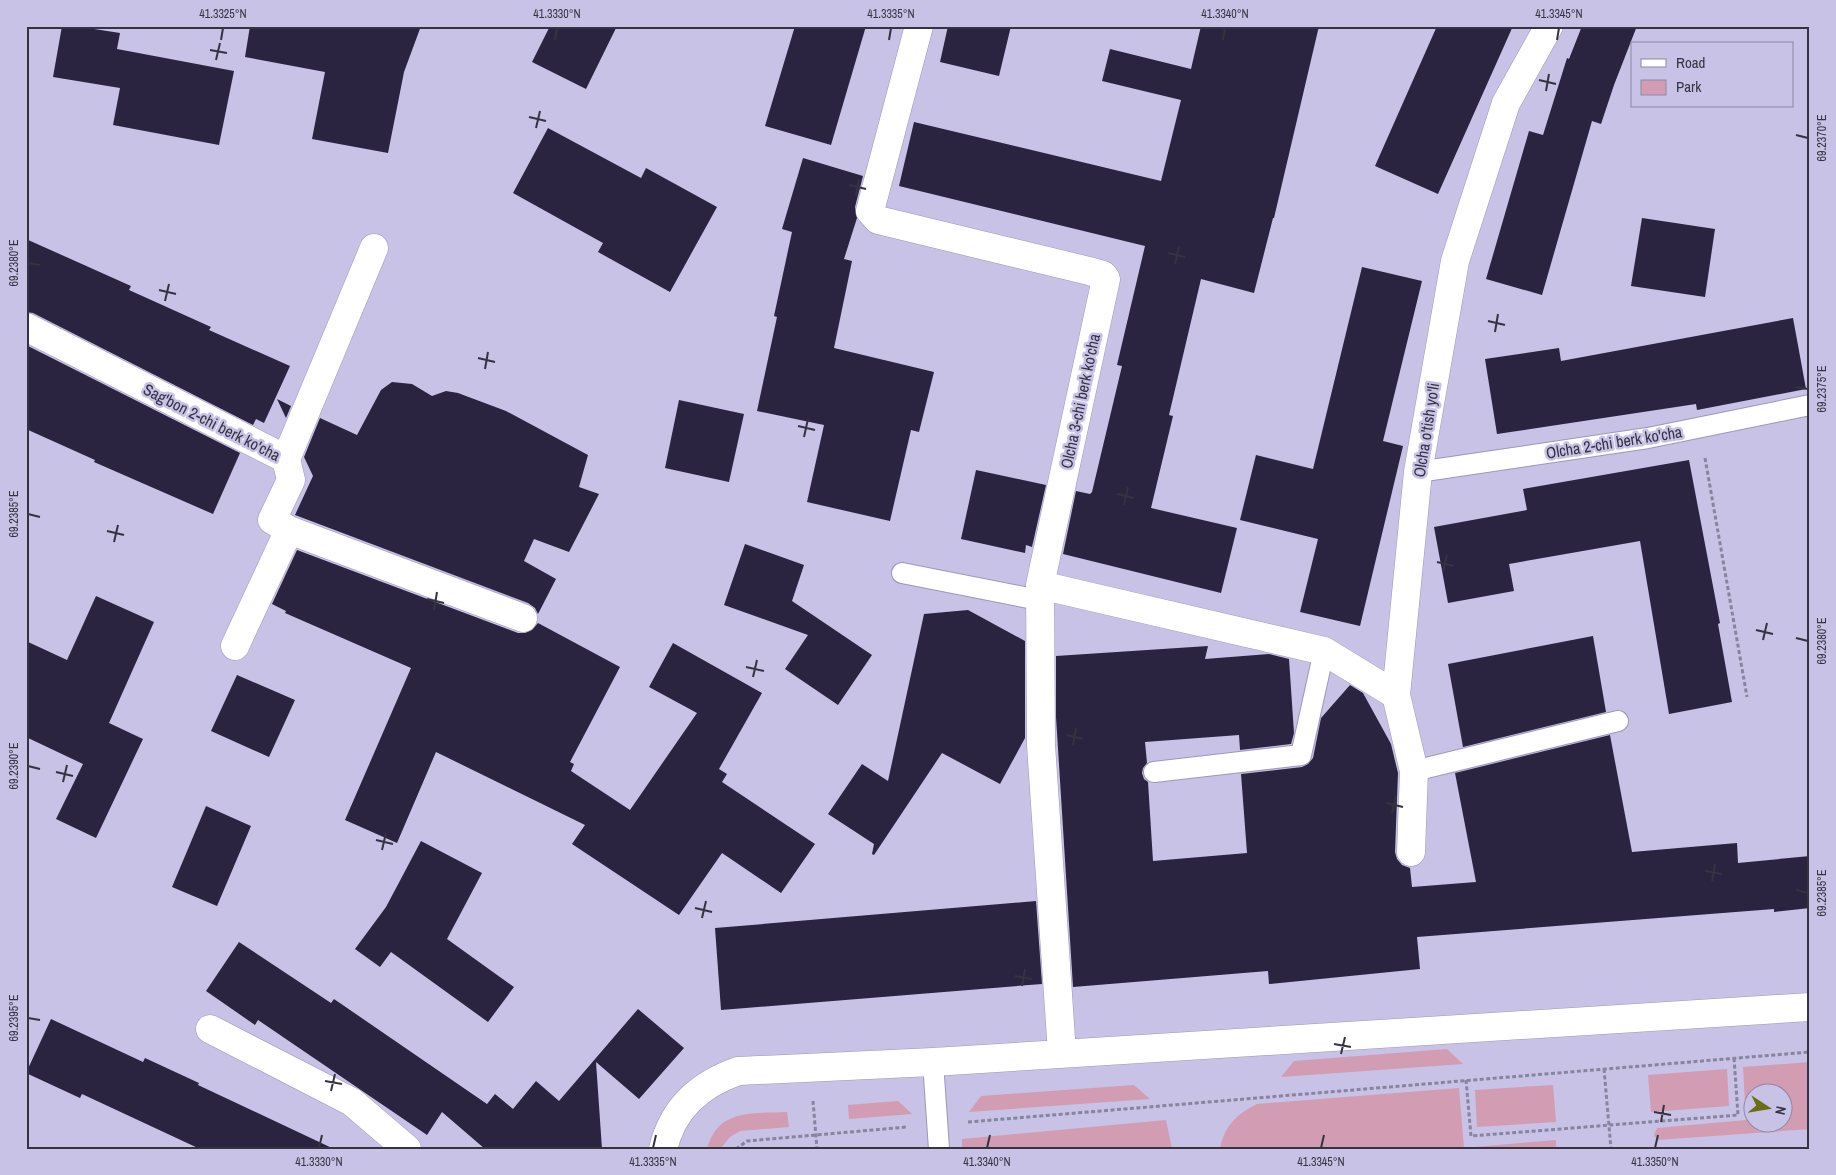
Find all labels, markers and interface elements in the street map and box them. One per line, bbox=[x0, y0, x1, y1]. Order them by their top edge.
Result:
text: 41.3325°N bbox=[199, 6, 247, 22]
text: 41.3330°N bbox=[533, 6, 581, 22]
text: 41.3335°N bbox=[867, 6, 915, 22]
text: 41.3340°N bbox=[1201, 6, 1249, 22]
text: 41.3345°N bbox=[1535, 6, 1583, 22]
legend bbox=[1631, 42, 1794, 108]
text: Road bbox=[1676, 52, 1705, 73]
text: Park bbox=[1676, 76, 1702, 97]
text: 69.2370°E bbox=[1814, 115, 1830, 161]
text: 69.2380°E bbox=[6, 240, 22, 286]
street label: Olcha 3-chi berk ko'cha bbox=[1055, 331, 1105, 471]
text: 69.2375°E bbox=[1814, 366, 1830, 412]
street label: Sag'bon 2-chi berk ko'cha bbox=[140, 378, 285, 466]
street label: Olcha o'tish yo'li bbox=[1408, 381, 1444, 479]
street label: Olcha 2-chi berk ko'cha bbox=[1544, 420, 1684, 464]
text: 69.2385°E bbox=[6, 491, 22, 537]
text: 69.2380°E bbox=[1814, 618, 1830, 664]
text: 69.2390°E bbox=[6, 743, 22, 789]
text: 69.2385°E bbox=[1814, 870, 1830, 916]
text: 69.2395°E bbox=[6, 995, 22, 1041]
north arrow bbox=[1744, 1082, 1794, 1132]
text: N bbox=[1771, 1105, 1790, 1117]
text: 41.3330°N bbox=[295, 1154, 343, 1170]
text: 41.3335°N bbox=[629, 1154, 677, 1170]
text: 41.3340°N bbox=[963, 1154, 1011, 1170]
text: 41.3345°N bbox=[1297, 1154, 1345, 1170]
text: 41.3350°N bbox=[1631, 1154, 1679, 1170]

